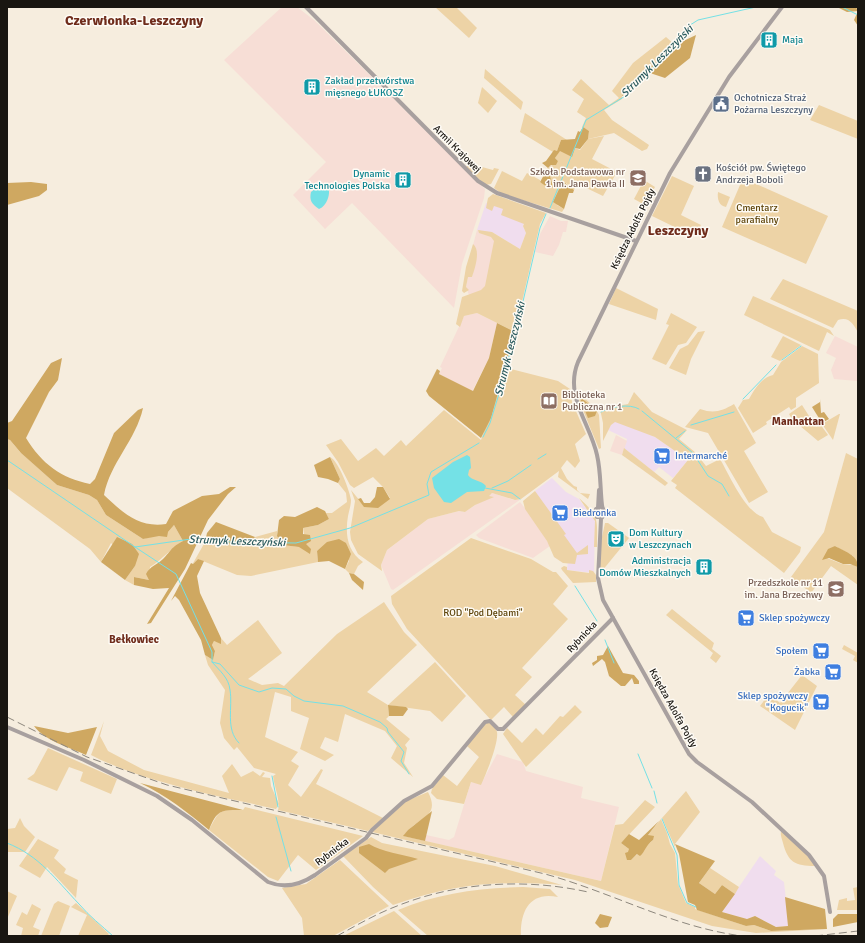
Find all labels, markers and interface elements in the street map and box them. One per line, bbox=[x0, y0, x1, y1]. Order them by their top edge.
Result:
district label: Czerwionka-Leszczyny bbox=[65, 12, 203, 29]
water label: Strumyk Leszczyński bbox=[618, 21, 697, 100]
building icon: Maja bbox=[759, 30, 779, 50]
place label: Maja bbox=[782, 34, 803, 46]
place label: Zakład przetwórstwa mięsnego ŁUKOSZ bbox=[325, 75, 414, 99]
building icon: Zakład przetwórstwa mięsnego ŁUKOSZ bbox=[302, 77, 322, 97]
place label: Ochotnicza Straż Pożarna Leszczyny bbox=[734, 92, 813, 116]
public building icon: Ochotnicza Straż Pożarna Leszczyny bbox=[711, 94, 731, 114]
street label: Armii Krajowej bbox=[431, 123, 484, 176]
place label: Kościół pw. Świętego Andrzeja Boboli bbox=[716, 161, 806, 186]
church icon: Kościół pw. Świętego Andrzeja Boboli bbox=[693, 164, 713, 184]
place label: Szkoła Podstawowa nr 1 im. Jana Pawła II bbox=[530, 166, 625, 190]
place label: Dynamic Technologies Polska bbox=[305, 168, 390, 192]
school or university icon: Szkoła Podstawowa nr 1 im. Jana Pawła II bbox=[628, 168, 648, 188]
building icon: Dynamic Technologies Polska bbox=[393, 170, 413, 190]
street label: Księdza Adolfa Pojdy bbox=[608, 186, 658, 271]
park label: Cmentarz parafialny bbox=[736, 202, 779, 226]
district label: Leszczyny bbox=[648, 222, 708, 239]
water label: Strumyk Leszczyński bbox=[492, 300, 528, 397]
place label: Biblioteka Publiczna nr 1 bbox=[562, 389, 623, 413]
library icon: Biblioteka Publiczna nr 1 bbox=[539, 391, 559, 411]
district label: Manhattan bbox=[772, 415, 824, 428]
supermarket icon: Intermarché bbox=[652, 446, 672, 466]
place label: Intermarché bbox=[675, 450, 727, 462]
supermarket icon: Biedronka bbox=[550, 503, 570, 523]
place label: Biedronka bbox=[573, 507, 616, 519]
place label: Dom Kultury w Leszczynach bbox=[629, 527, 692, 551]
theatre icon: Dom Kultury w Leszczynach bbox=[606, 529, 626, 549]
water label: Strumyk Leszczyński bbox=[188, 533, 287, 549]
place label: Administracja Domów Mieszkalnych bbox=[599, 555, 691, 579]
building icon: Administracja Domów Mieszkalnych bbox=[694, 557, 714, 577]
place label: Przedszkole nr 11 im. Jana Brzechwy bbox=[745, 577, 823, 601]
school or university icon: Przedszkole nr 11 im. Jana Brzechwy bbox=[826, 579, 846, 599]
park label: ROD "Pod Dębami" bbox=[443, 607, 523, 619]
supermarket icon: Sklep spożywczy bbox=[736, 608, 756, 628]
place label: Sklep spożywczy bbox=[759, 612, 830, 624]
street label: Rybnicka bbox=[564, 619, 600, 655]
district label: Bełkowiec bbox=[109, 633, 159, 646]
supermarket icon: Społem bbox=[811, 641, 831, 661]
place label: Społem bbox=[776, 645, 808, 657]
supermarket icon: Żabka bbox=[823, 662, 843, 682]
street label: Księdza Adolfa Pojdy bbox=[646, 666, 700, 750]
place label: Żabka bbox=[794, 666, 820, 678]
place label: Sklep spożywczy "Kogucik" bbox=[737, 690, 808, 714]
supermarket icon: Sklep spożywczy "Kogucik" bbox=[811, 692, 831, 712]
street label: Rybnicka bbox=[313, 835, 351, 869]

